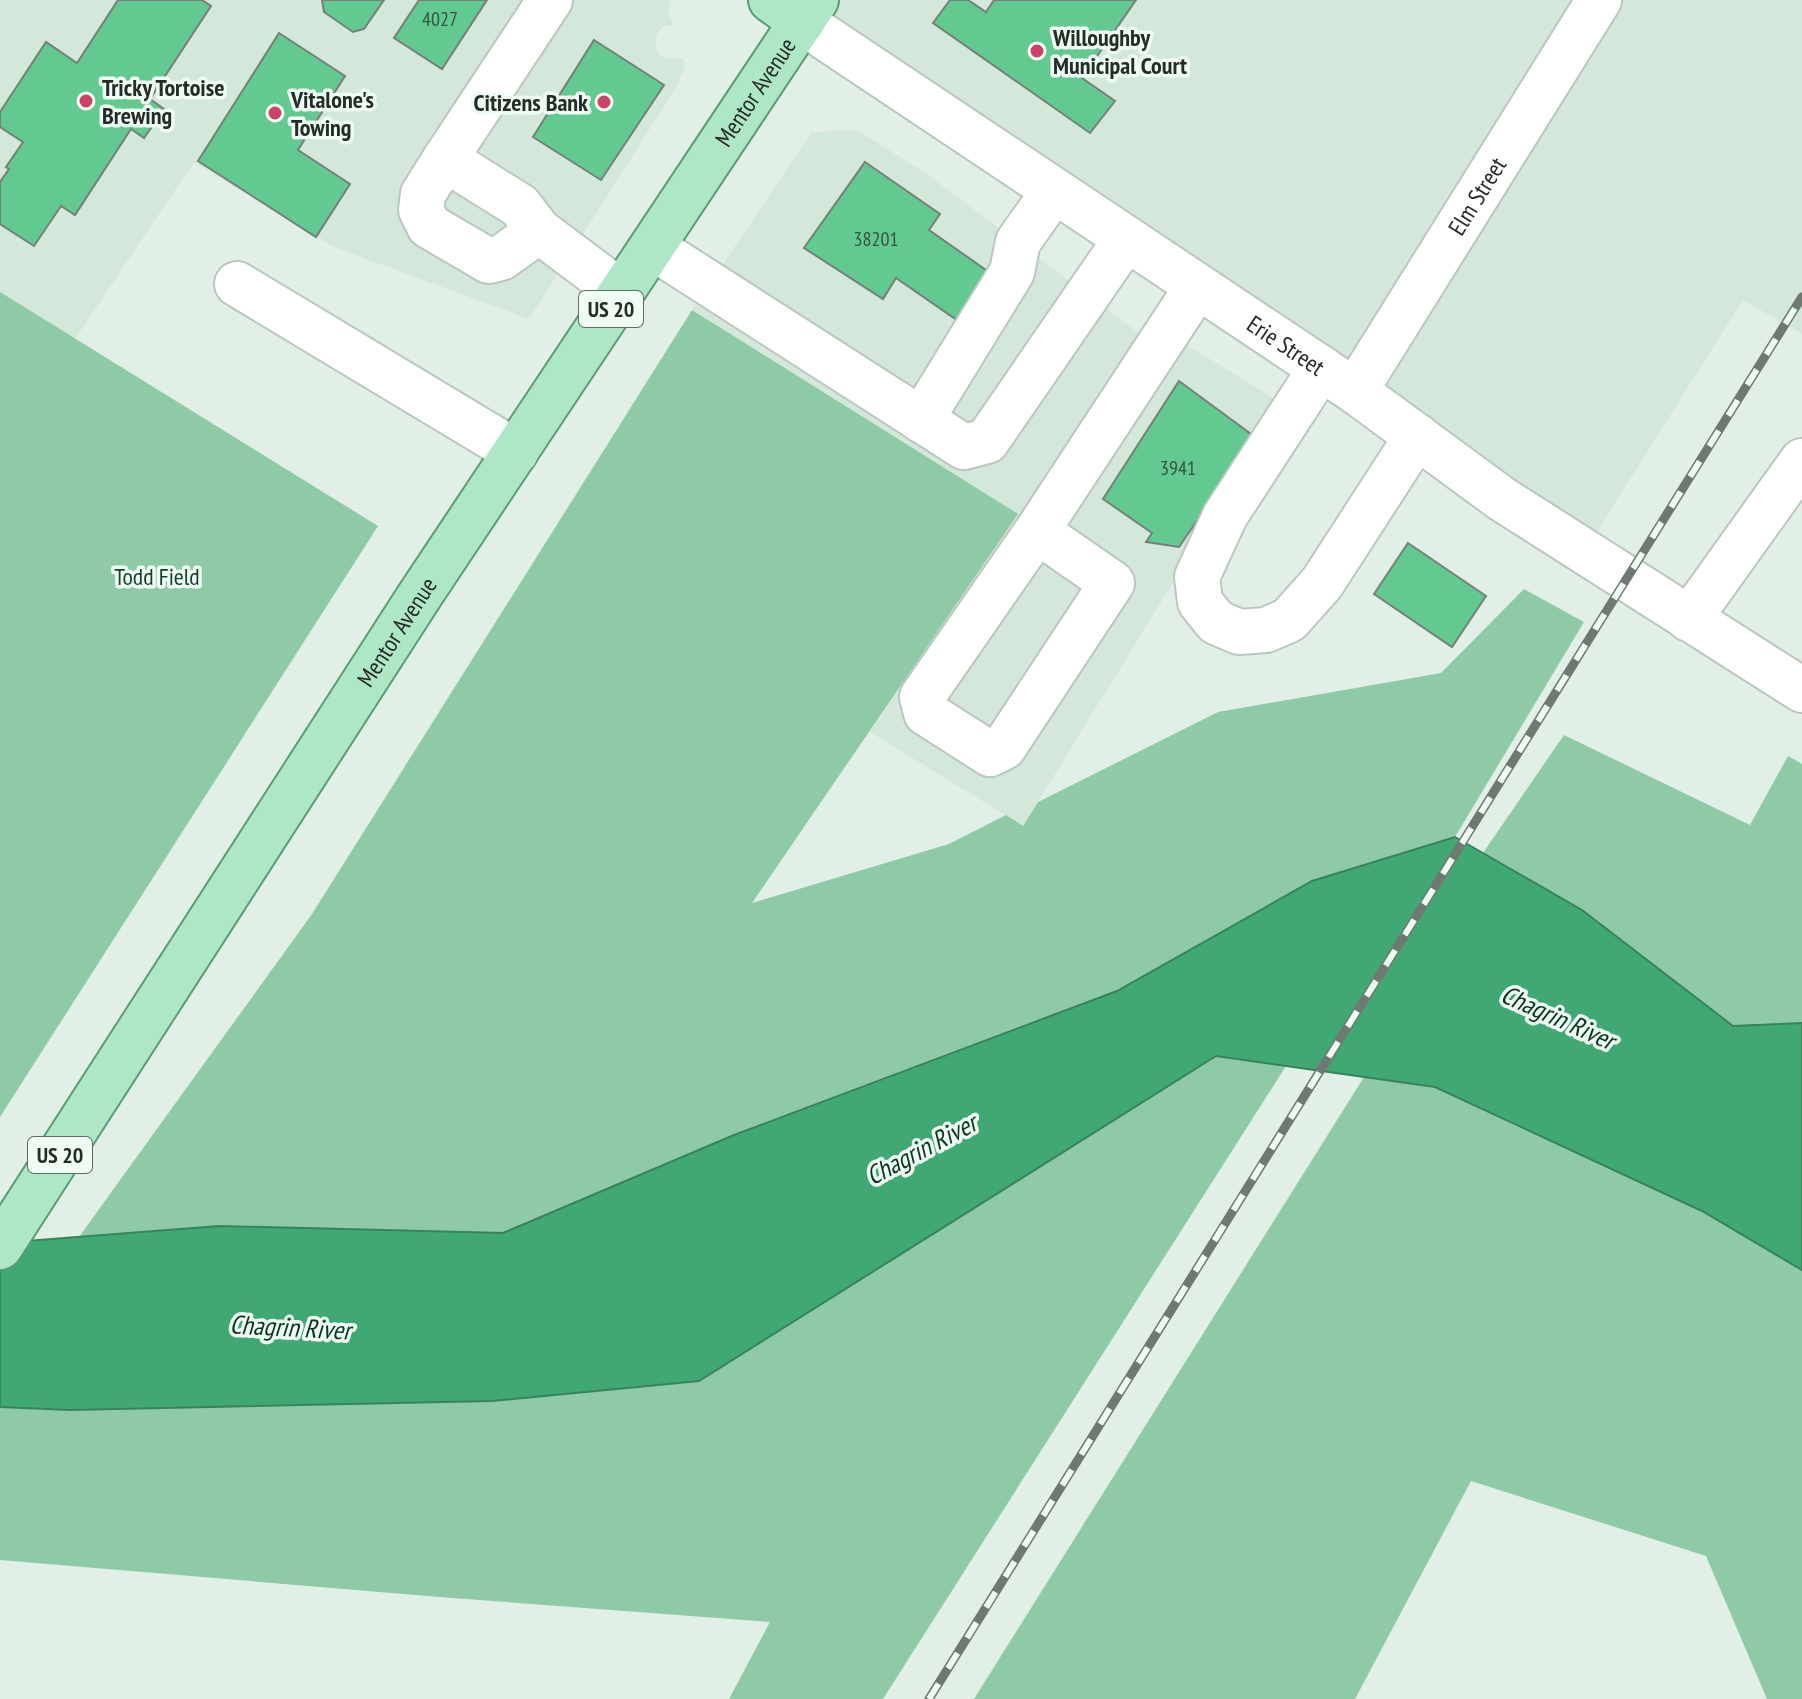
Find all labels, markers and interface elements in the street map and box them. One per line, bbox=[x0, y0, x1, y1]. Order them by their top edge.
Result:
house number: 4027 bbox=[422, 6, 458, 32]
place label: Willoughby Municipal Court bbox=[1052, 22, 1187, 81]
street label: Mentor Avenue bbox=[708, 31, 802, 152]
marker: Willoughby Municipal Court bbox=[1028, 42, 1046, 60]
place label: Tricky Tortoise Brewing bbox=[102, 72, 224, 131]
place label: Vitalone's Towing bbox=[290, 84, 374, 143]
place label: Citizens Bank bbox=[474, 87, 588, 118]
marker: Tricky Tortoise Brewing bbox=[77, 92, 95, 110]
marker: Citizens Bank bbox=[595, 93, 613, 111]
marker: Vitalone's Towing bbox=[266, 104, 284, 122]
street label: Elm Street bbox=[1441, 151, 1513, 241]
house number: 38201 bbox=[854, 226, 899, 252]
road number: US 20 bbox=[579, 291, 643, 327]
street label: Erie Street bbox=[1241, 308, 1331, 382]
house number: 3941 bbox=[1160, 455, 1196, 481]
park label: Todd Field bbox=[114, 561, 200, 592]
street label: Mentor Avenue bbox=[350, 571, 443, 692]
water label: Chagrin River bbox=[1496, 977, 1623, 1058]
water label: Chagrin River bbox=[860, 1104, 985, 1192]
road number: US 20 bbox=[28, 1137, 92, 1173]
water label: Chagrin River bbox=[229, 1307, 355, 1347]

